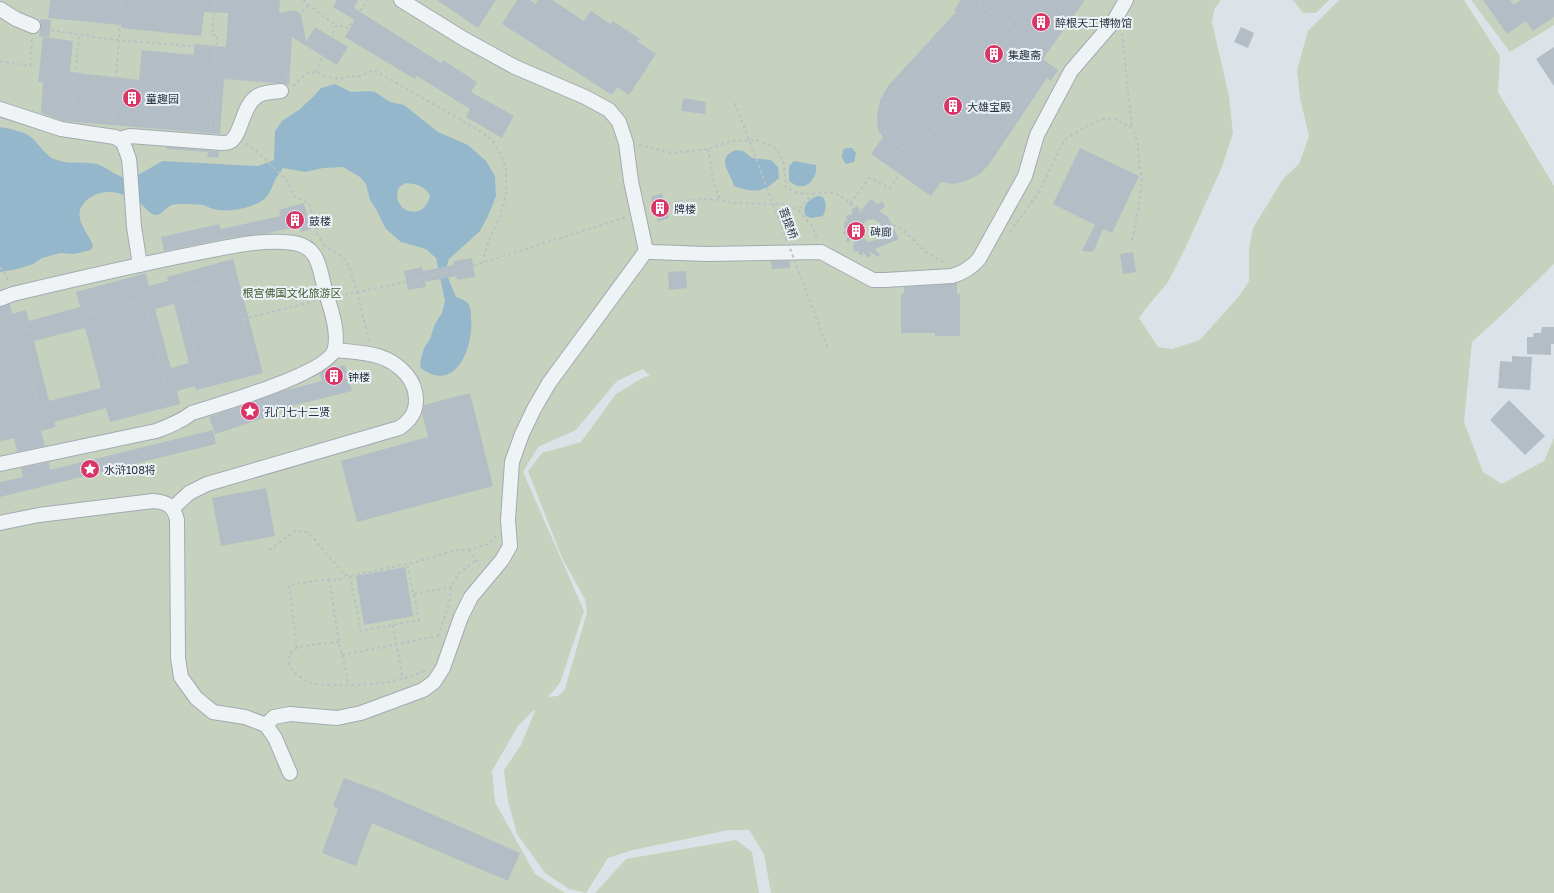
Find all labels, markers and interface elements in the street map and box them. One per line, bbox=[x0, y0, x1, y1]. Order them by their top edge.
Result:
building icon: 醉根天工博物馆 bbox=[1030, 11, 1052, 33]
place label: 醉根天工博物馆 bbox=[1055, 16, 1132, 29]
building icon: 集趣斋 bbox=[983, 43, 1005, 65]
place label: 集趣斋 bbox=[1008, 48, 1041, 61]
building icon: 童趣园 bbox=[121, 87, 143, 109]
place label: 童趣园 bbox=[146, 92, 179, 105]
building icon: 大雄宝殿 bbox=[942, 95, 964, 117]
place label: 大雄宝殿 bbox=[967, 100, 1011, 113]
building icon: 牌楼 bbox=[649, 197, 671, 219]
place label: 牌楼 bbox=[674, 202, 696, 215]
street label: 菩提桥 bbox=[777, 205, 801, 241]
building icon: 鼓楼 bbox=[284, 209, 306, 231]
place label: 鼓楼 bbox=[309, 214, 331, 227]
building icon: 碑廊 bbox=[845, 220, 867, 242]
place label: 碑廊 bbox=[870, 225, 892, 238]
park label: 根宫佛国文化旅游区 bbox=[243, 286, 342, 299]
building icon: 钟楼 bbox=[323, 365, 345, 387]
place label: 钟楼 bbox=[348, 370, 370, 383]
place icon: 孔门七十二贤 bbox=[239, 400, 261, 422]
place label: 孔门七十二贤 bbox=[264, 405, 330, 418]
place icon: 水浒108将 bbox=[79, 458, 101, 480]
place label: 水浒108将 bbox=[104, 463, 156, 476]

